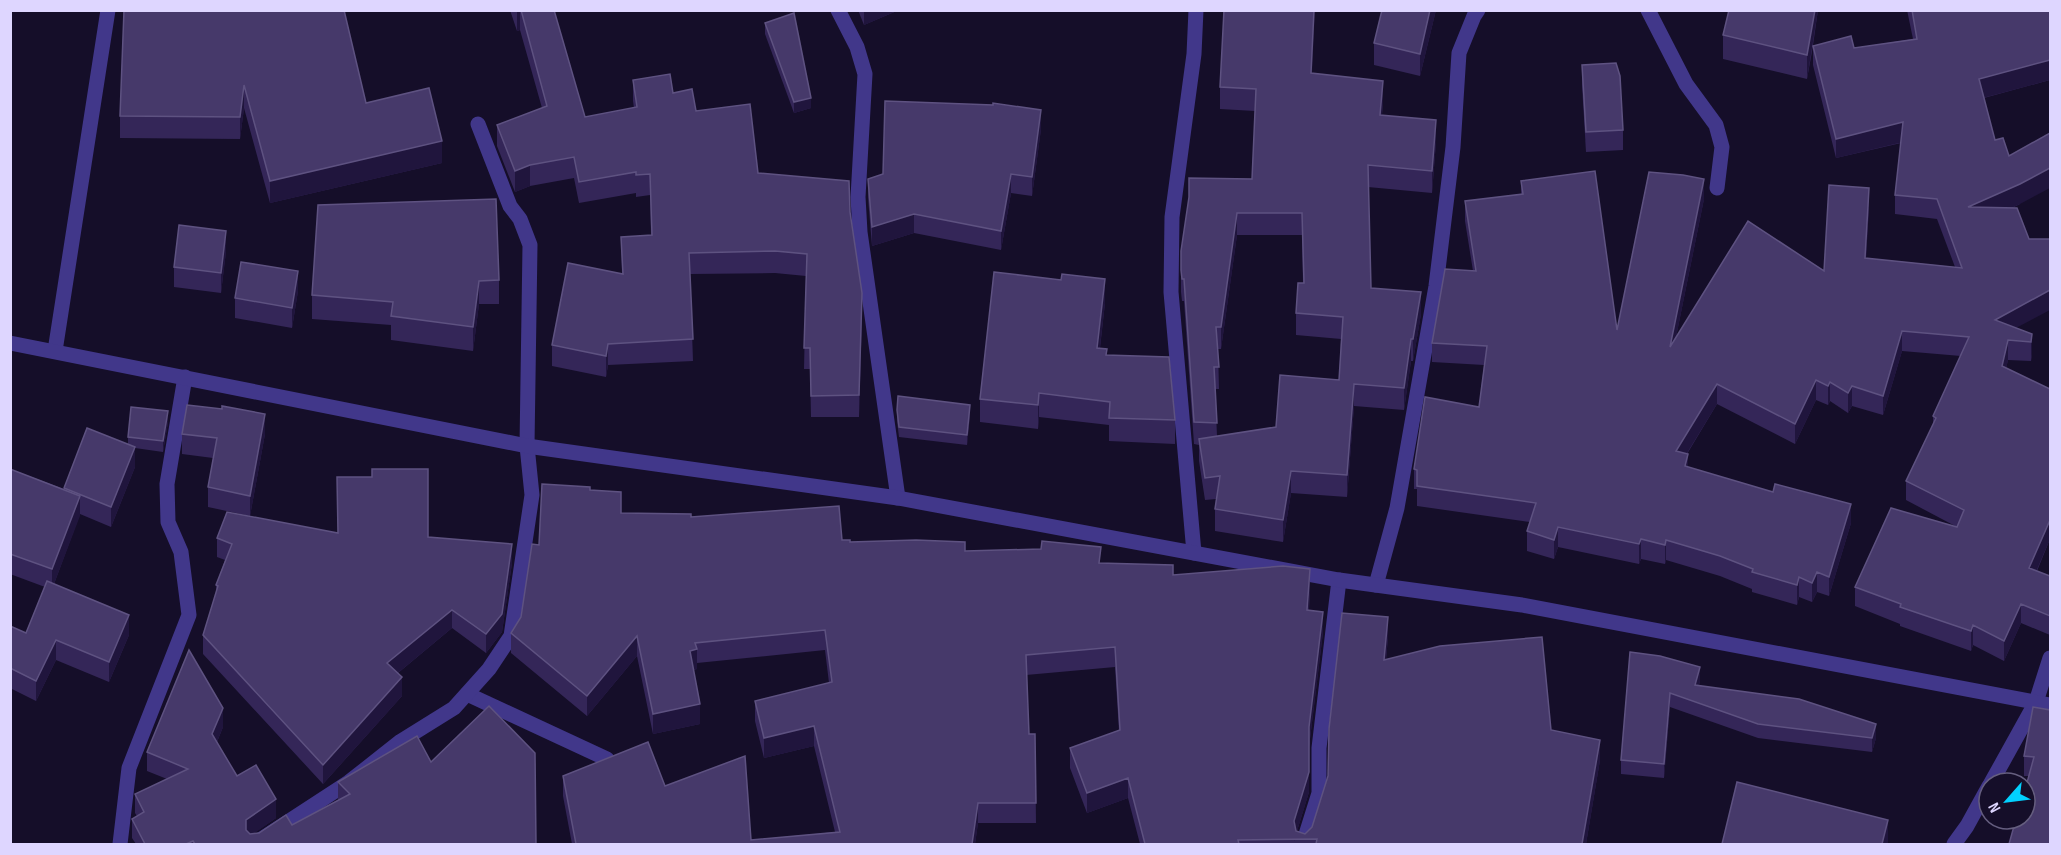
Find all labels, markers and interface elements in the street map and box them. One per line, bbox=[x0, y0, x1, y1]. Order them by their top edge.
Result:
north arrow bbox=[1977, 771, 2037, 831]
text: N bbox=[1985, 799, 2005, 816]

